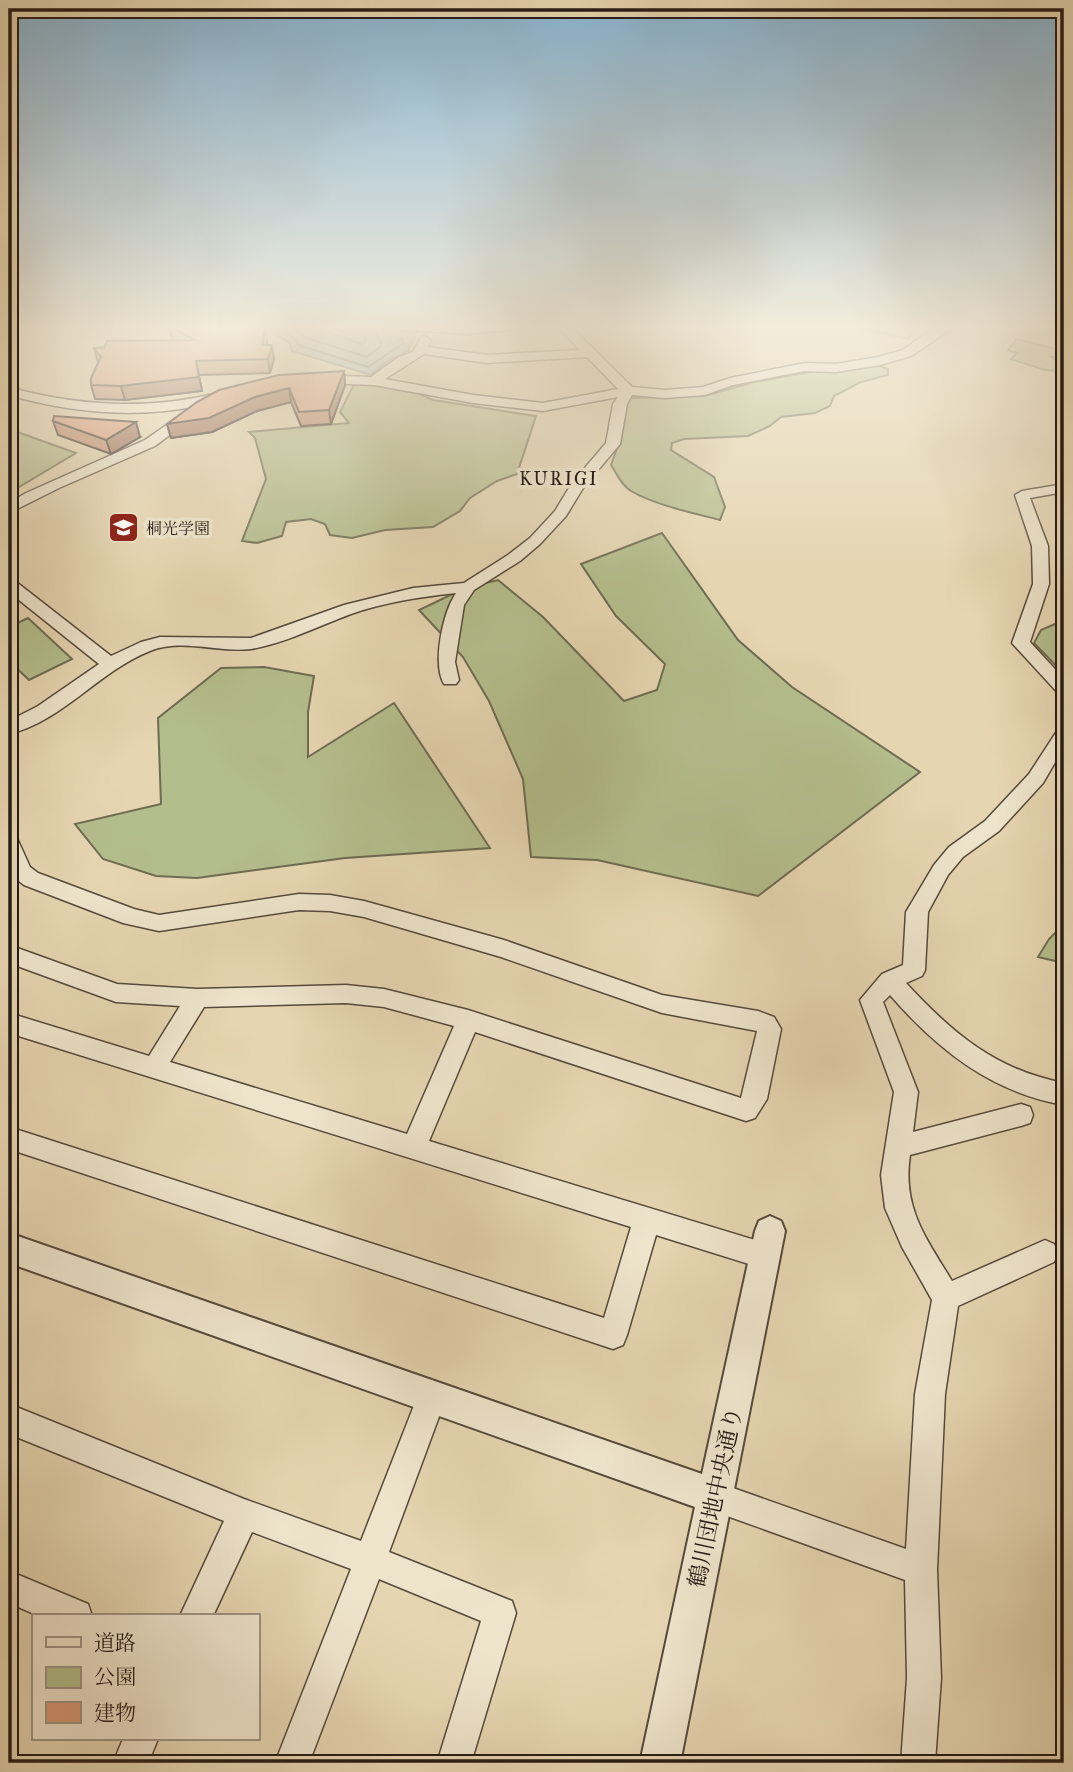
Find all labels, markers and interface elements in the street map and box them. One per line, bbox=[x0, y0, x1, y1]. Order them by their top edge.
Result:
district label: KURIGI bbox=[519, 468, 599, 490]
school or university icon: 桐光学園 bbox=[106, 511, 140, 545]
place label: 桐光学園 bbox=[146, 519, 210, 538]
street label: 鶴川団地中央通り bbox=[682, 1404, 748, 1590]
legend bbox=[32, 1614, 259, 1740]
text: 道路 bbox=[94, 1630, 136, 1656]
text: 公園 bbox=[94, 1664, 136, 1690]
text: 建物 bbox=[94, 1700, 136, 1726]

